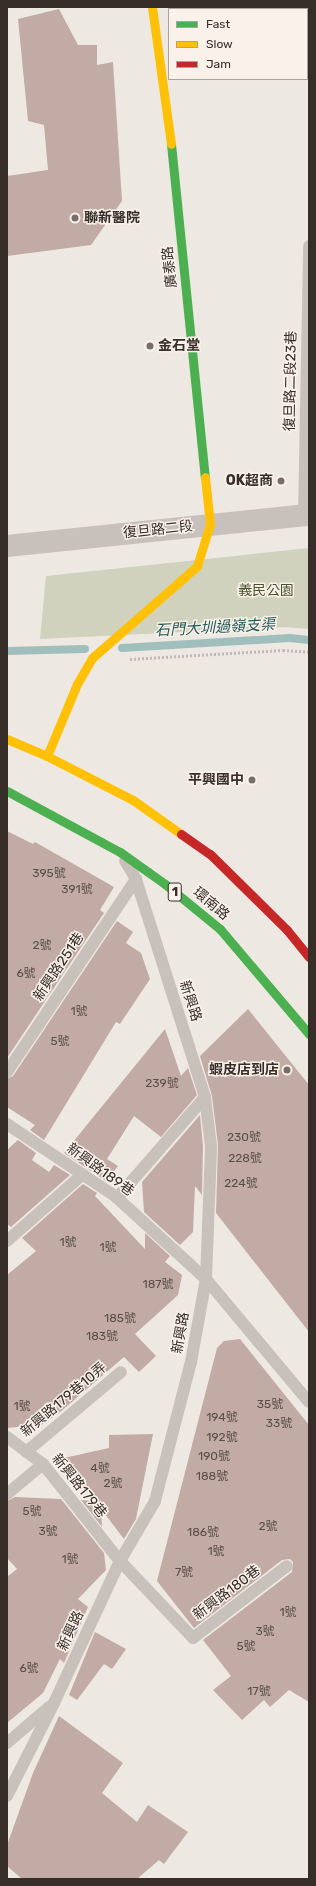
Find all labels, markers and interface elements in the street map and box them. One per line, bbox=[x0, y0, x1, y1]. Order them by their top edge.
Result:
legend bbox=[168, 8, 308, 80]
text: Fast bbox=[206, 17, 230, 31]
text: Slow bbox=[206, 37, 233, 51]
text: Jam bbox=[206, 57, 231, 71]
place label: 聯新醫院 bbox=[84, 210, 140, 226]
marker: 聯新醫院 bbox=[69, 212, 81, 224]
street label: 廣泰路 bbox=[159, 245, 181, 289]
street label: 復旦路二段23巷 bbox=[282, 331, 300, 431]
place label: 金石堂 bbox=[158, 338, 200, 354]
marker: 金石堂 bbox=[145, 341, 155, 351]
place label: OK超商 bbox=[226, 473, 273, 489]
marker: OK超商 bbox=[276, 476, 286, 486]
street label: 復旦路二段 bbox=[122, 518, 194, 542]
park label: 義民公園 bbox=[238, 583, 294, 599]
water label: 石門大圳過嶺支渠 bbox=[155, 616, 275, 640]
place label: 平興國中 bbox=[188, 772, 244, 788]
marker: 平興國中 bbox=[247, 775, 257, 785]
house number: 395號 bbox=[32, 867, 66, 881]
road number: 1 bbox=[167, 881, 183, 903]
house number: 391號 bbox=[61, 883, 93, 897]
street label: 環南路 bbox=[190, 884, 232, 924]
street label: 新興路251巷 bbox=[30, 930, 88, 1004]
house number: 2號 bbox=[32, 939, 52, 953]
house number: 6號 bbox=[16, 967, 36, 981]
street label: 新興路 bbox=[176, 978, 204, 1024]
house number: 1號 bbox=[70, 1005, 88, 1019]
house number: 5號 bbox=[50, 1035, 70, 1049]
place label: 蝦皮店到店 bbox=[209, 1062, 279, 1078]
marker: 蝦皮店到店 bbox=[282, 1065, 292, 1075]
house number: 239號 bbox=[145, 1077, 179, 1091]
house number: 230號 bbox=[227, 1131, 261, 1145]
street label: 新興路189巷 bbox=[63, 1140, 137, 1200]
house number: 228號 bbox=[228, 1152, 262, 1166]
house number: 224號 bbox=[224, 1177, 258, 1191]
house number: 1號 bbox=[59, 1236, 77, 1250]
house number: 1號 bbox=[99, 1241, 117, 1255]
house number: 187號 bbox=[143, 1278, 173, 1292]
street label: 新興路 bbox=[169, 1311, 193, 1355]
house number: 185號 bbox=[104, 1312, 136, 1326]
house number: 183號 bbox=[86, 1330, 118, 1344]
street label: 新興路179巷10弄 bbox=[18, 1359, 110, 1441]
house number: 35號 bbox=[257, 1398, 283, 1412]
house number: 1號 bbox=[13, 1400, 31, 1414]
house number: 194號 bbox=[206, 1411, 238, 1425]
house number: 33號 bbox=[266, 1417, 292, 1431]
house number: 192號 bbox=[206, 1431, 238, 1445]
house number: 190號 bbox=[198, 1450, 230, 1464]
street label: 新興路179巷 bbox=[48, 1451, 110, 1521]
house number: 4號 bbox=[90, 1462, 110, 1476]
house number: 188號 bbox=[196, 1470, 228, 1484]
house number: 2號 bbox=[103, 1477, 123, 1491]
house number: 5號 bbox=[22, 1505, 42, 1519]
house number: 2號 bbox=[258, 1520, 278, 1534]
house number: 3號 bbox=[38, 1525, 58, 1539]
house number: 186號 bbox=[187, 1526, 219, 1540]
house number: 1號 bbox=[207, 1545, 225, 1559]
house number: 1號 bbox=[61, 1553, 79, 1567]
street label: 新興路180巷 bbox=[190, 1562, 264, 1624]
house number: 7號 bbox=[175, 1566, 193, 1580]
house number: 1號 bbox=[279, 1606, 297, 1620]
street label: 新興路 bbox=[55, 1608, 87, 1654]
house number: 3號 bbox=[255, 1625, 275, 1639]
house number: 5號 bbox=[236, 1640, 256, 1654]
house number: 6號 bbox=[19, 1662, 39, 1676]
house number: 17號 bbox=[247, 1685, 271, 1699]

